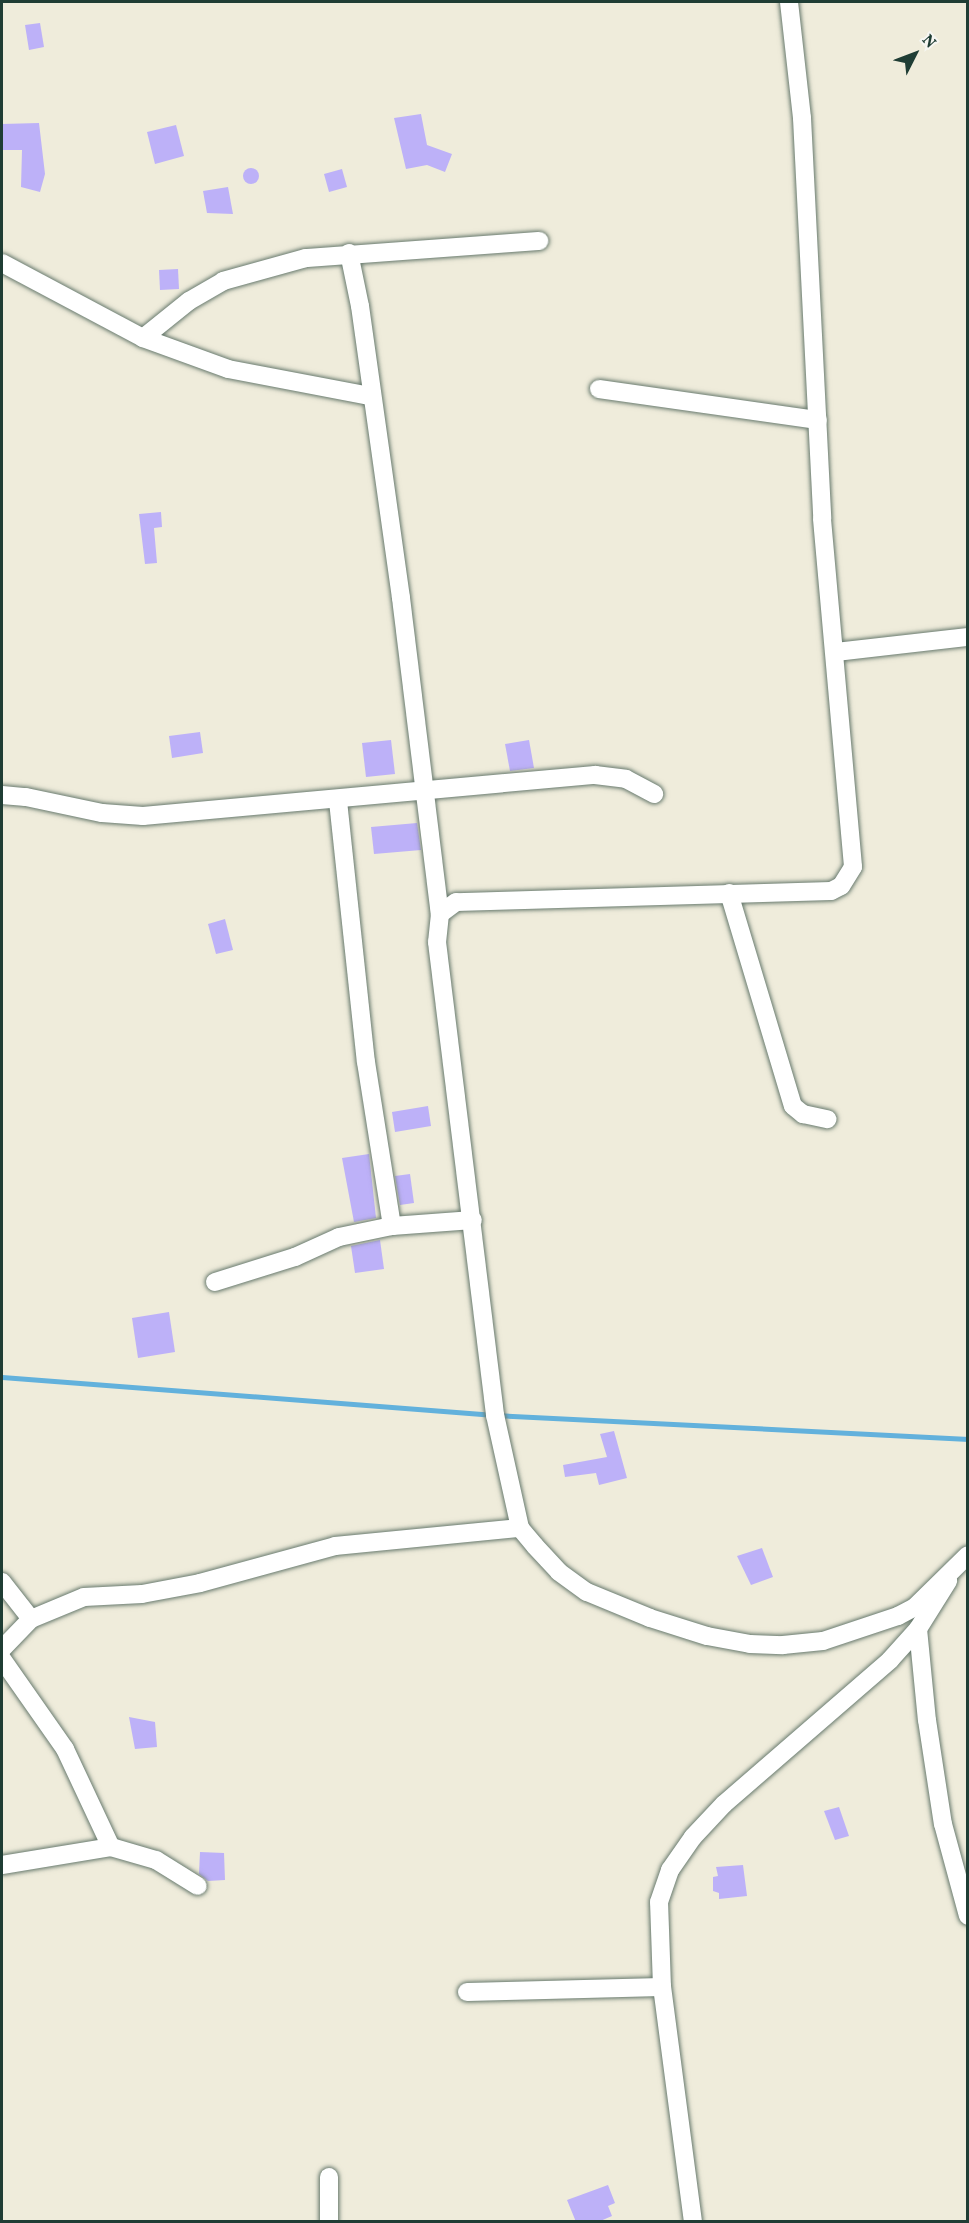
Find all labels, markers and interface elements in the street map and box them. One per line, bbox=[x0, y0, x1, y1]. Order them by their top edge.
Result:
north arrow bbox=[885, 24, 945, 84]
text: N bbox=[916, 30, 940, 54]

